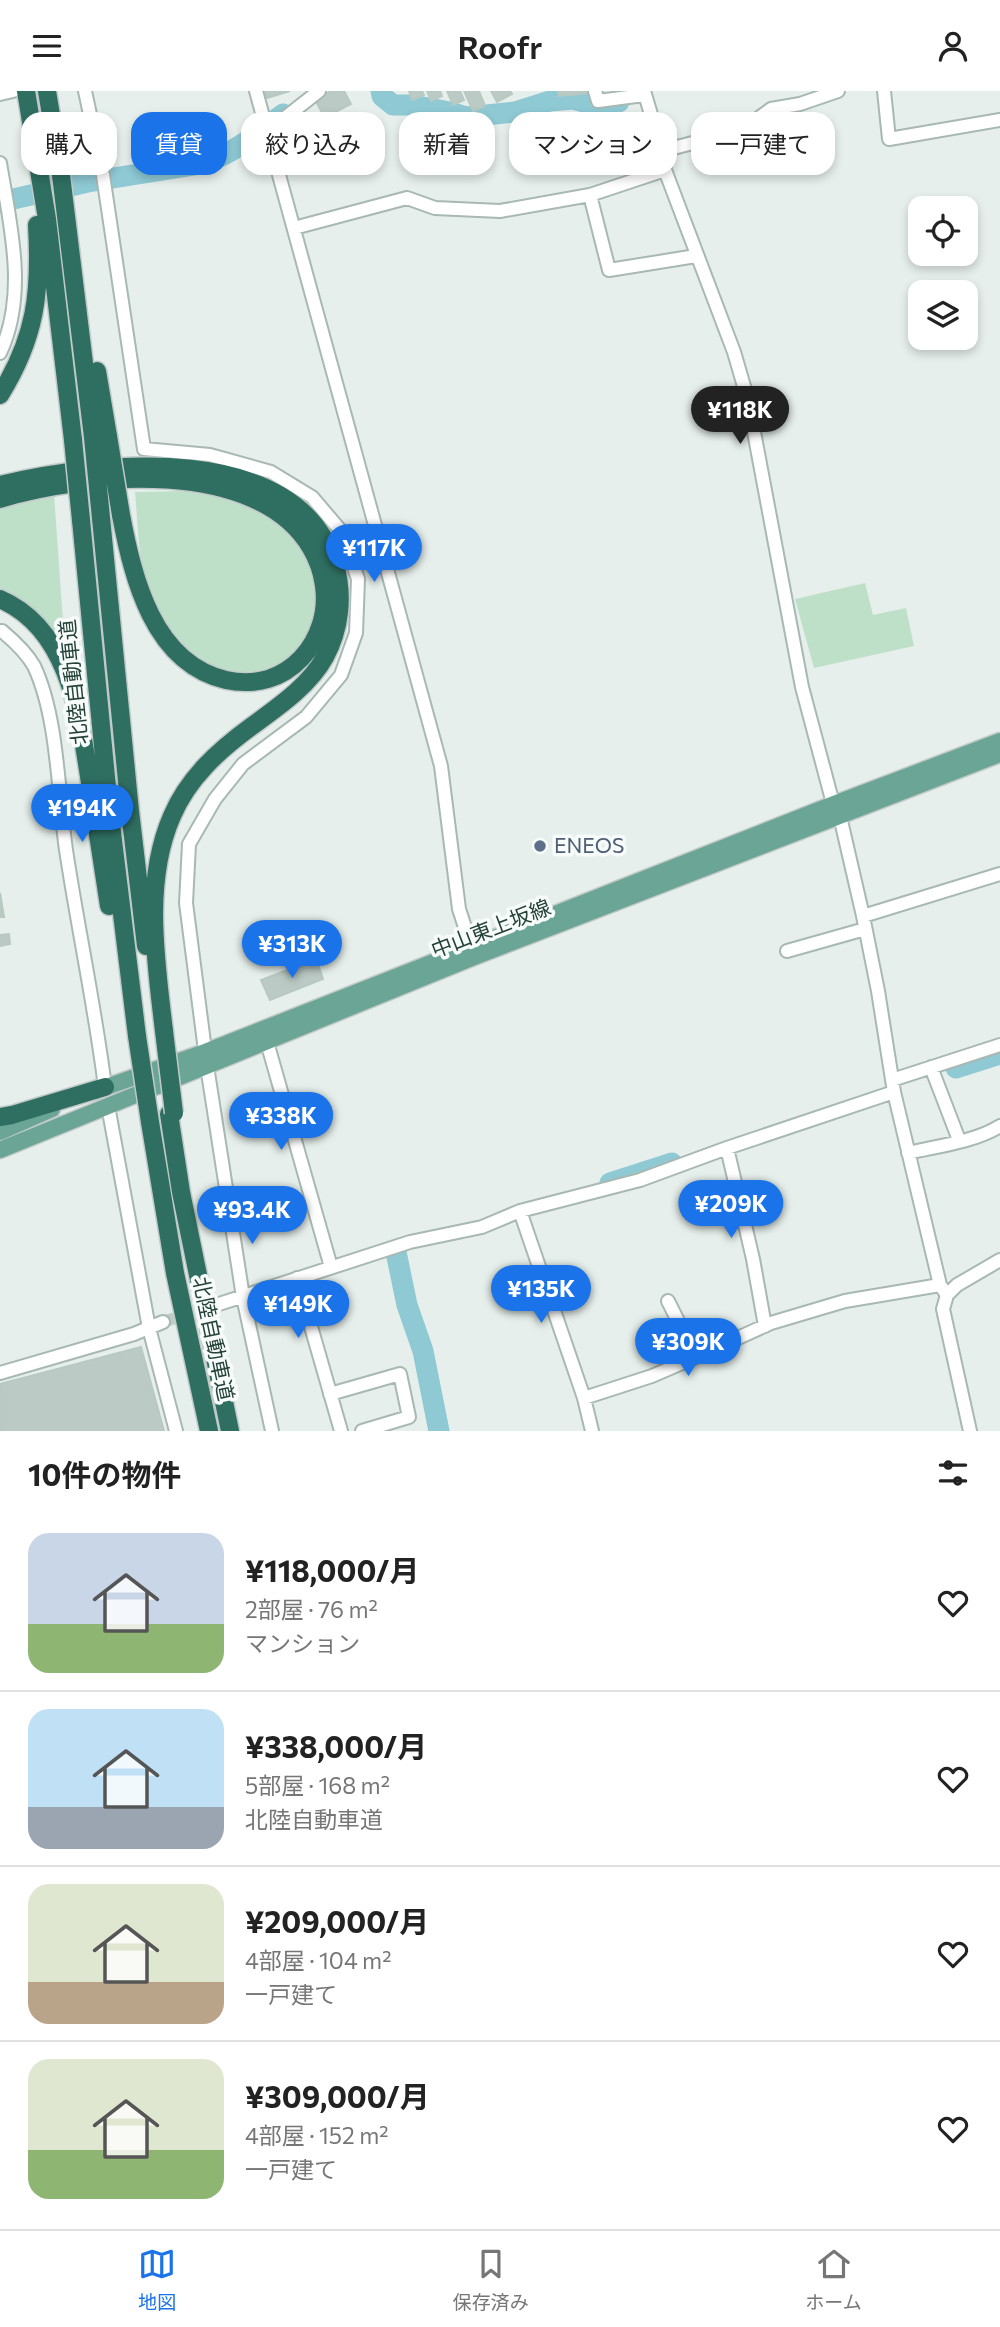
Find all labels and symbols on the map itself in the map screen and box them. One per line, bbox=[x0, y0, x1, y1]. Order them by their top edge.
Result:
pin: ¥118K bbox=[691, 387, 789, 446]
pin: ¥117K bbox=[325, 525, 423, 584]
street label: 北陸自動車道 bbox=[53, 618, 92, 746]
pin: ¥194K bbox=[33, 785, 131, 844]
place label: ENEOS bbox=[554, 832, 624, 857]
marker: ENEOS bbox=[532, 838, 548, 854]
street label: 中山東上坂線 bbox=[427, 893, 554, 962]
pin: ¥313K bbox=[243, 921, 341, 980]
pin: ¥338K bbox=[232, 1093, 330, 1152]
pin: ¥209K bbox=[682, 1181, 780, 1240]
pin: ¥93.4K bbox=[195, 1187, 309, 1246]
pin: ¥135K bbox=[492, 1265, 590, 1325]
street label: 北陸自動車道 bbox=[189, 1274, 240, 1403]
pin: ¥149K bbox=[249, 1281, 347, 1340]
pin: ¥309K bbox=[639, 1319, 737, 1378]

